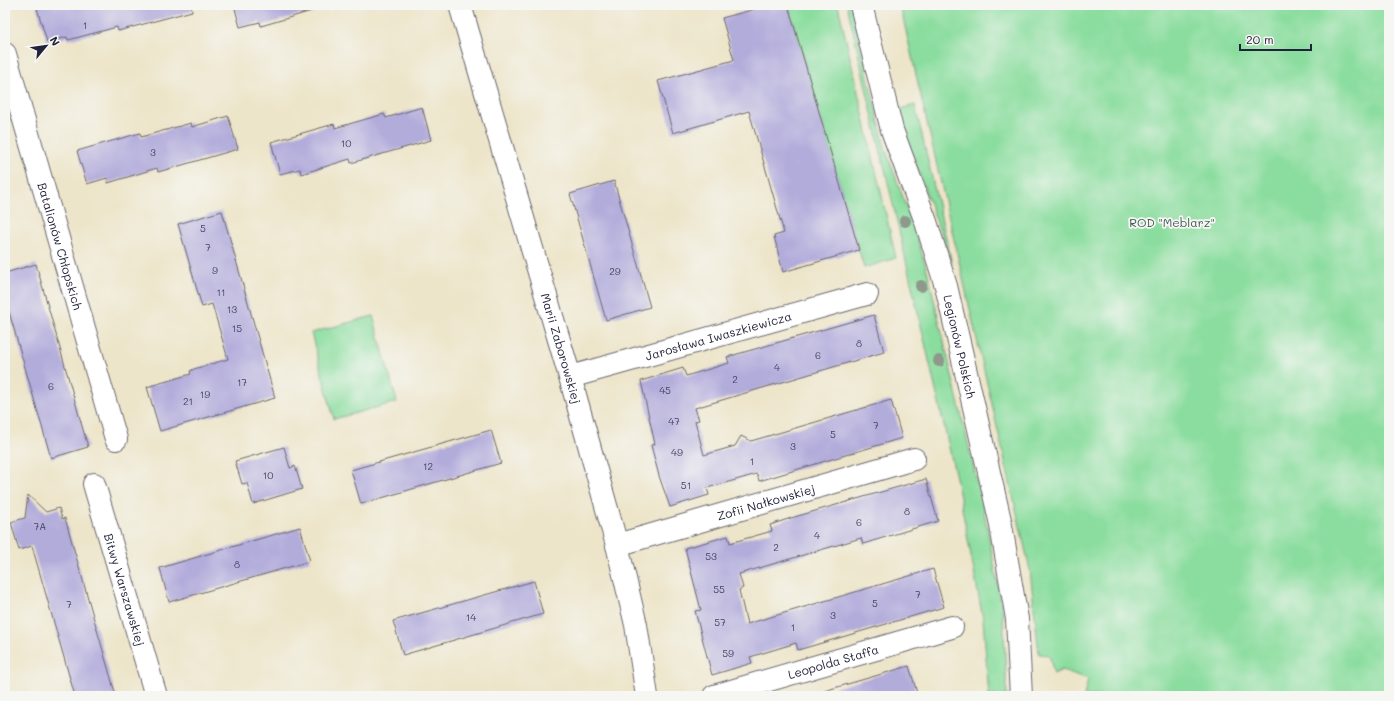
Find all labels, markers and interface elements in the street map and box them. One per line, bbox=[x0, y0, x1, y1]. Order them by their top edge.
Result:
house number: 1 bbox=[83, 18, 87, 32]
north arrow bbox=[26, 26, 66, 66]
scale bar bbox=[1240, 26, 1311, 52]
text: 20 m bbox=[1246, 31, 1274, 47]
text: N bbox=[47, 34, 64, 48]
house number: 10 bbox=[341, 136, 351, 150]
house number: 3 bbox=[150, 145, 156, 159]
street label: Batalionów Chłopskich bbox=[34, 181, 86, 312]
park label: ROD "Meblarz" bbox=[1129, 214, 1215, 230]
house number: 5 bbox=[200, 221, 206, 235]
house number: 7 bbox=[205, 240, 211, 254]
house number: 9 bbox=[212, 263, 218, 277]
house number: 29 bbox=[609, 264, 621, 278]
house number: 11 bbox=[217, 285, 225, 299]
street label: Marii Zaborowskiej bbox=[538, 291, 585, 405]
street label: Legionów Polskich bbox=[940, 293, 980, 400]
house number: 13 bbox=[227, 302, 237, 316]
street label: Jarosława Iwaszkiewicza bbox=[643, 307, 793, 364]
house number: 15 bbox=[232, 321, 242, 335]
house number: 8 bbox=[856, 336, 862, 350]
house number: 6 bbox=[815, 348, 821, 362]
house number: 4 bbox=[774, 360, 780, 374]
house number: 2 bbox=[732, 372, 738, 386]
house number: 17 bbox=[237, 375, 247, 389]
house number: 6 bbox=[48, 379, 54, 393]
house number: 45 bbox=[659, 383, 671, 397]
house number: 19 bbox=[200, 387, 210, 401]
house number: 21 bbox=[183, 394, 193, 408]
house number: 47 bbox=[668, 414, 680, 428]
house number: 7 bbox=[873, 418, 879, 432]
house number: 5 bbox=[830, 427, 836, 441]
house number: 3 bbox=[790, 439, 796, 453]
house number: 49 bbox=[671, 445, 683, 459]
house number: 1 bbox=[750, 454, 754, 468]
house number: 12 bbox=[423, 459, 433, 473]
house number: 10 bbox=[263, 468, 273, 482]
house number: 51 bbox=[681, 478, 691, 492]
street label: Zofii Nałkowskiej bbox=[715, 480, 817, 524]
house number: 8 bbox=[904, 504, 910, 518]
house number: 6 bbox=[856, 515, 862, 529]
house number: 7A bbox=[34, 519, 46, 533]
house number: 4 bbox=[814, 528, 820, 542]
street label: Bitwy Warszawskiej bbox=[101, 531, 149, 648]
house number: 2 bbox=[773, 540, 779, 554]
house number: 53 bbox=[705, 549, 717, 563]
house number: 8 bbox=[234, 557, 240, 571]
house number: 55 bbox=[713, 582, 725, 596]
house number: 7 bbox=[915, 587, 921, 601]
house number: 5 bbox=[872, 596, 878, 610]
house number: 7 bbox=[66, 597, 72, 611]
house number: 3 bbox=[830, 608, 836, 622]
house number: 14 bbox=[466, 610, 476, 624]
house number: 57 bbox=[714, 615, 726, 629]
house number: 1 bbox=[791, 620, 795, 634]
street label: Leopolda Staffa bbox=[786, 641, 880, 682]
house number: 59 bbox=[722, 646, 734, 660]

